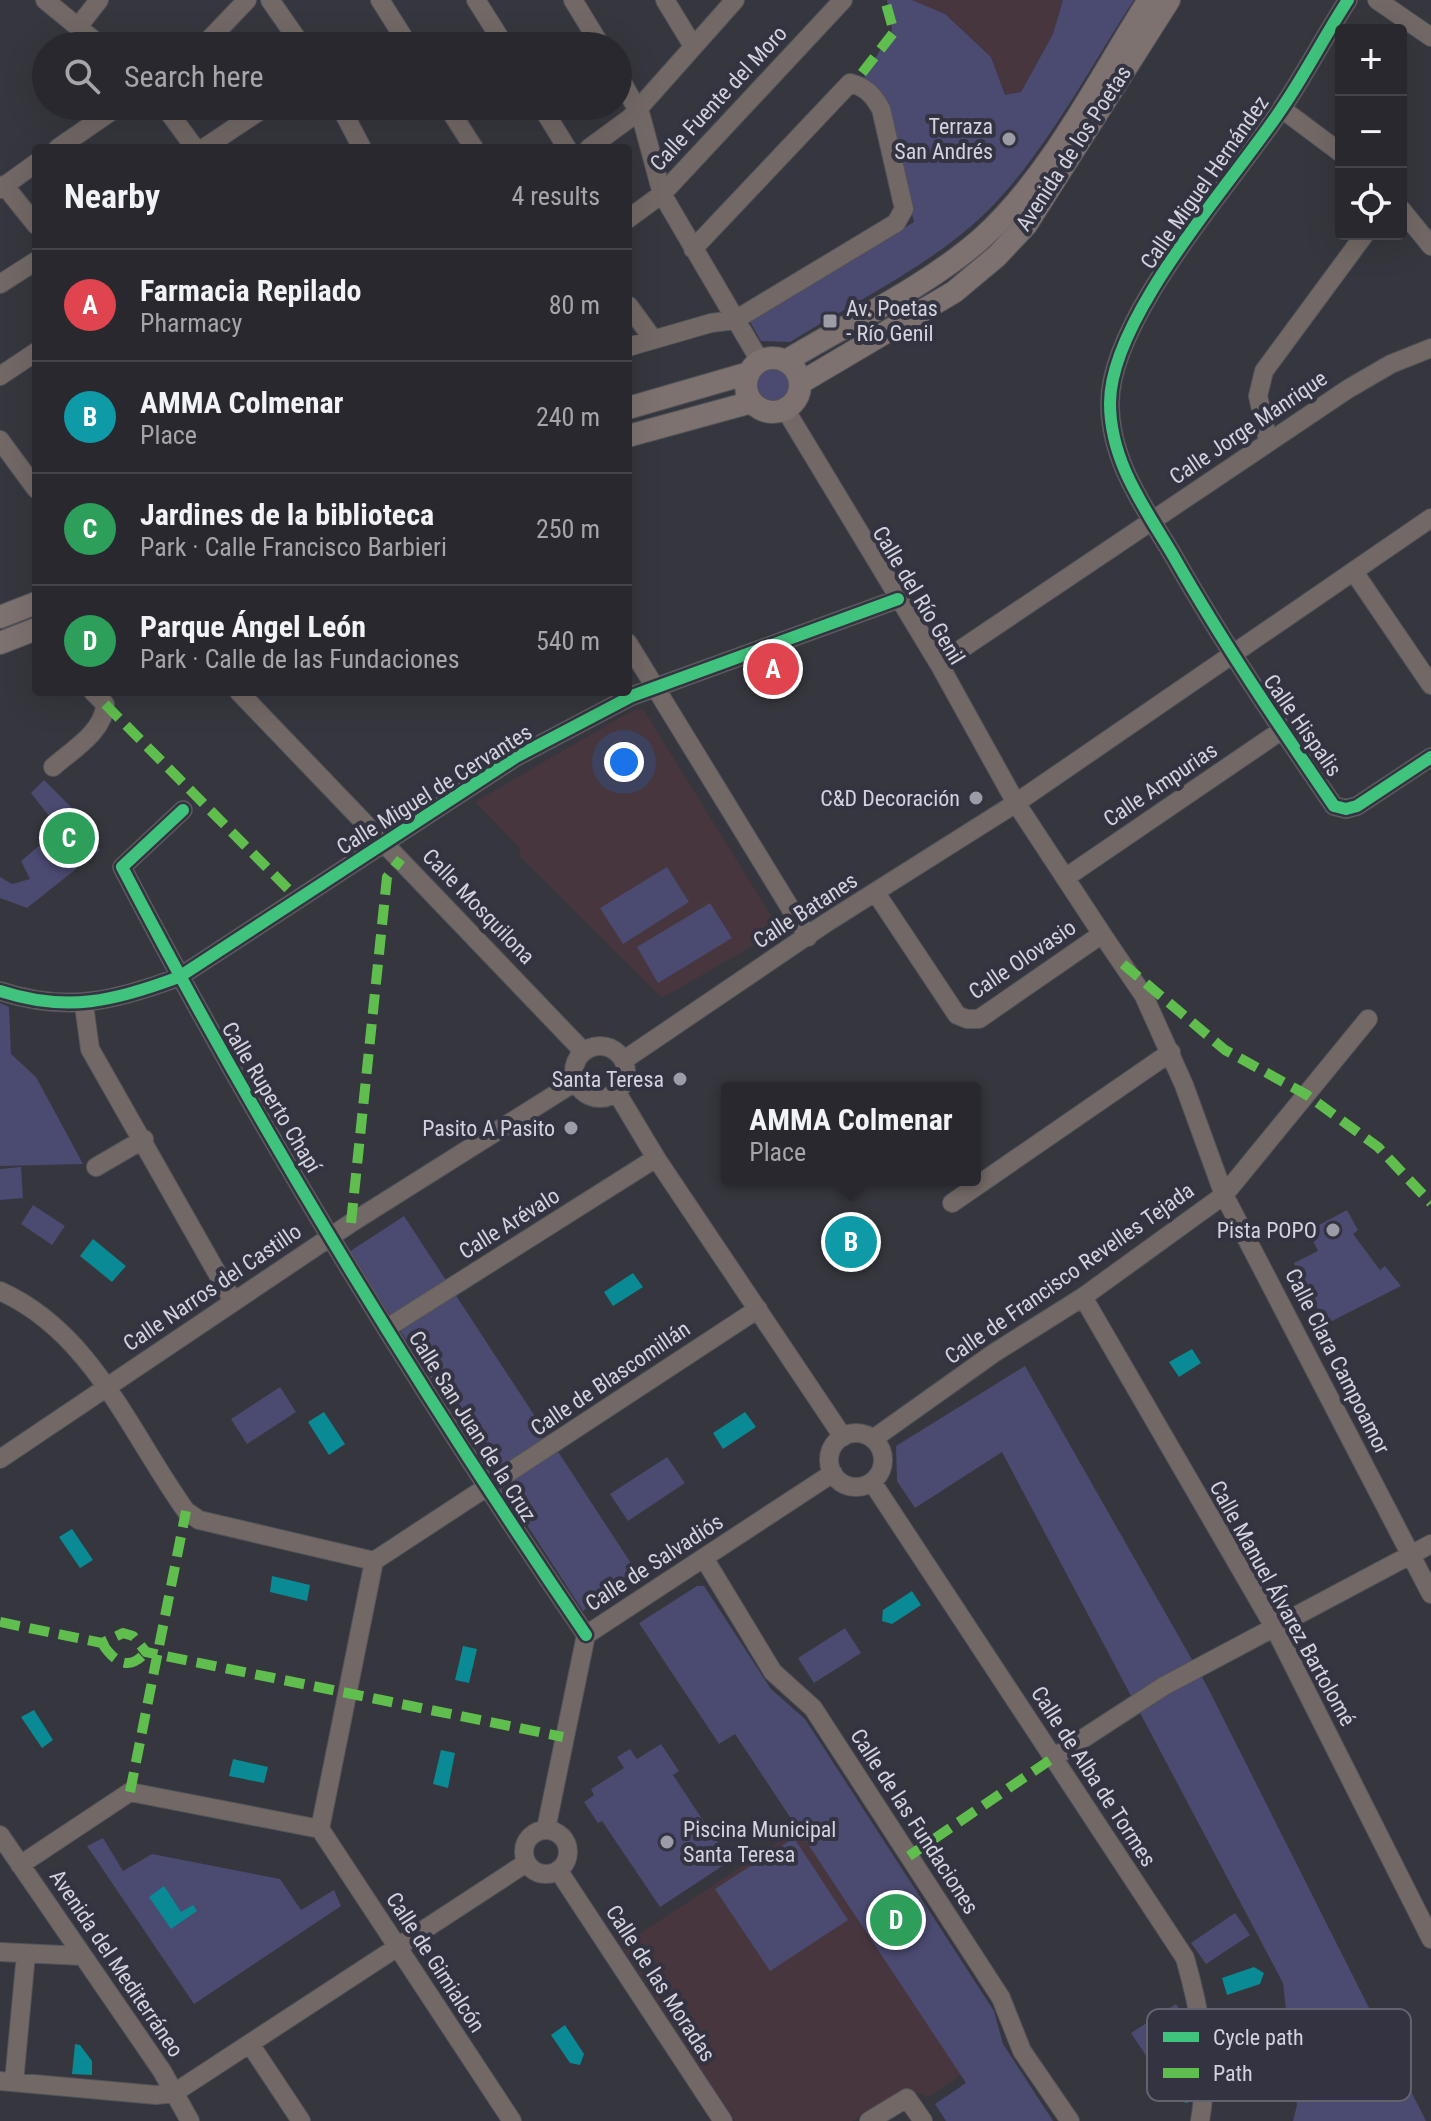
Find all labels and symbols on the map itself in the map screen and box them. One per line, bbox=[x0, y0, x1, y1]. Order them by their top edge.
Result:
street label: Calle Fuente del Moro bbox=[645, 21, 792, 176]
street label: Avenida de los Poetas bbox=[1011, 61, 1136, 236]
street label: Calle Miguel Hernández bbox=[1135, 91, 1274, 274]
place label: Terraza San Andrés bbox=[894, 114, 993, 164]
marker: Terraza San Andrés bbox=[1000, 130, 1018, 148]
place label: Av. Poetas - Río Genil bbox=[846, 296, 938, 346]
marker: Av. Poetas - Río Genil bbox=[821, 312, 839, 330]
street label: Calle Jorge Manrique bbox=[1165, 365, 1332, 489]
street label: Calle del Río Genil bbox=[867, 522, 970, 669]
pin: A bbox=[747, 639, 799, 699]
street label: Calle Hispalis bbox=[1258, 669, 1347, 781]
street label: Calle Miguel de Cervantes bbox=[332, 719, 536, 860]
street label: Calle Ampurias bbox=[1099, 737, 1222, 832]
your location bbox=[604, 742, 644, 782]
place label: C&D Decoración bbox=[820, 786, 960, 811]
marker: C&D Decoración bbox=[967, 789, 985, 807]
pin: C bbox=[43, 808, 95, 868]
street label: Calle Mosquilona bbox=[417, 844, 540, 969]
street label: Calle Batanes bbox=[749, 868, 862, 953]
street label: Calle Olovasio bbox=[964, 915, 1080, 1004]
street label: Calle Ruperto Chapí bbox=[217, 1017, 327, 1178]
place label: Santa Teresa bbox=[552, 1067, 664, 1092]
marker: Santa Teresa bbox=[671, 1070, 689, 1088]
place label: Pasito A Pasito bbox=[422, 1116, 555, 1141]
marker: Pasito A Pasito bbox=[562, 1119, 580, 1137]
street label: Calle de Francisco Revelles Tejada bbox=[940, 1178, 1199, 1369]
street label: Calle Arévalo bbox=[454, 1183, 564, 1264]
pin: B bbox=[825, 1212, 877, 1272]
place label: Pista POPO bbox=[1217, 1218, 1317, 1243]
street label: Calle Narros del Castillo bbox=[119, 1219, 306, 1356]
marker: Pista POPO bbox=[1324, 1221, 1342, 1239]
street label: Calle Clara Campoamor bbox=[1280, 1264, 1395, 1458]
street label: Calle de Blascomillán bbox=[526, 1316, 695, 1441]
street label: Calle San Juan de la Cruz bbox=[404, 1326, 541, 1526]
street label: Calle Manuel Álvarez Bartolomé bbox=[1205, 1476, 1361, 1730]
street label: Calle de Salvadiós bbox=[581, 1509, 728, 1616]
street label: Calle de Alba de Tormes bbox=[1026, 1681, 1161, 1871]
street label: Calle de las Fundaciones bbox=[845, 1724, 984, 1919]
place label: Piscina Municipal Santa Teresa bbox=[683, 1817, 836, 1867]
marker: Piscina Municipal Santa Teresa bbox=[658, 1833, 676, 1851]
street label: Avenida del Mediterráneo bbox=[45, 1865, 189, 2062]
street label: Calle de Gimialcón bbox=[381, 1888, 490, 2037]
pin: D bbox=[870, 1890, 922, 1950]
street label: Calle de las Moradas bbox=[601, 1900, 720, 2066]
legend bbox=[1147, 2009, 1411, 2101]
text: Cycle path bbox=[1213, 2025, 1304, 2050]
text: Path bbox=[1213, 2061, 1253, 2086]

